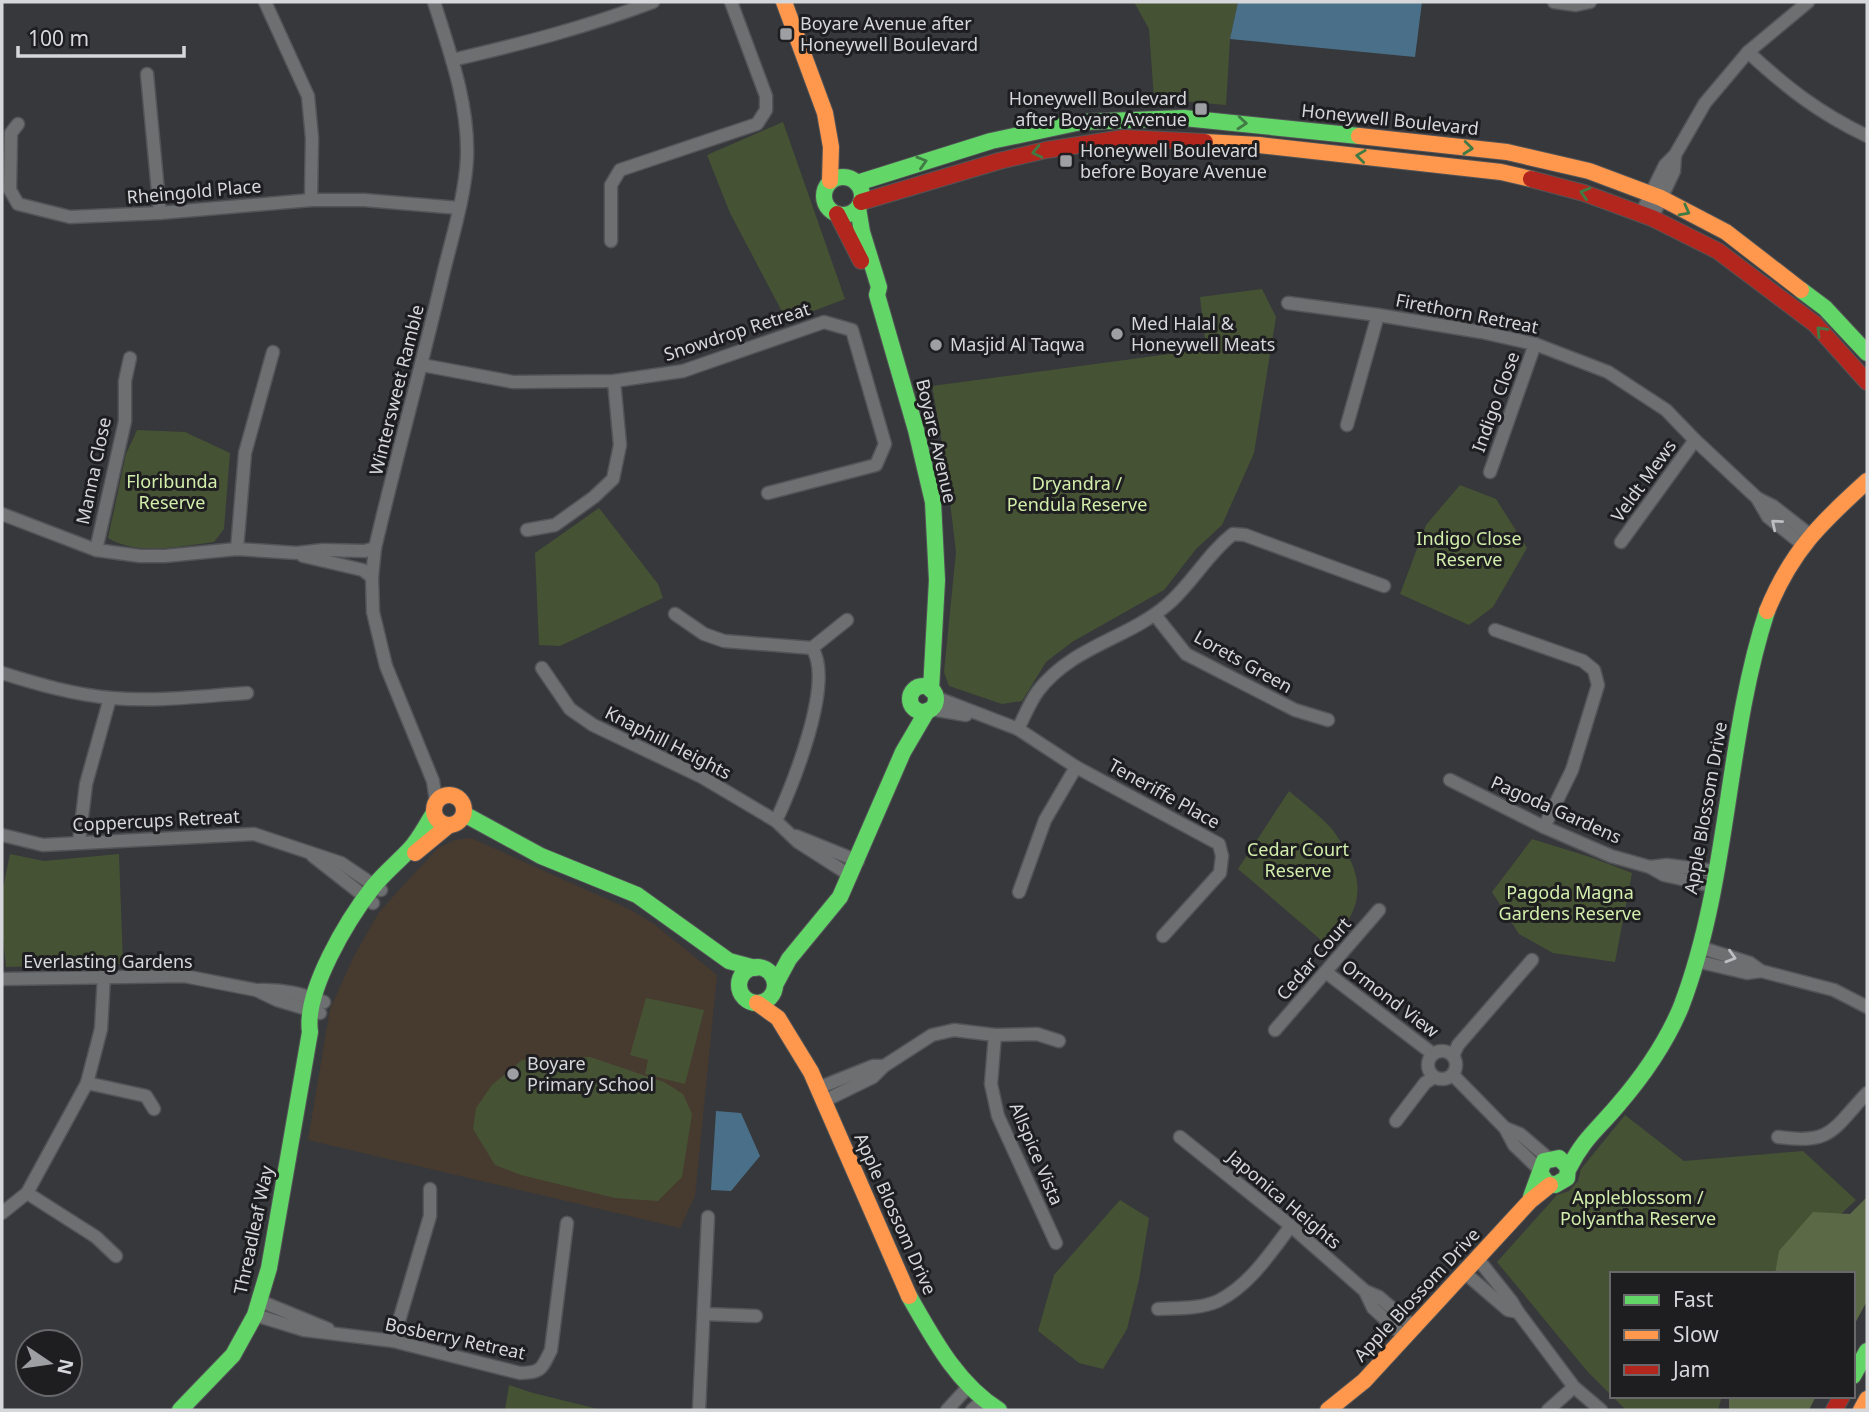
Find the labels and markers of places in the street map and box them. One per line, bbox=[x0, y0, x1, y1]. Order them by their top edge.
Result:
place label: Boyare Avenue after Honeywell Boulevard bbox=[800, 11, 978, 56]
marker: Boyare Avenue after Honeywell Boulevard bbox=[778, 26, 794, 42]
place label: Honeywell Boulevard after Boyare Avenue bbox=[1009, 86, 1187, 131]
marker: Honeywell Boulevard after Boyare Avenue bbox=[1193, 101, 1209, 117]
place label: Honeywell Boulevard before Boyare Avenue bbox=[1080, 138, 1267, 183]
marker: Honeywell Boulevard before Boyare Avenue bbox=[1058, 153, 1074, 169]
place label: Med Halal & Honeywell Meats bbox=[1131, 311, 1275, 356]
marker: Med Halal & Honeywell Meats bbox=[1109, 326, 1125, 342]
place label: Masjid Al Taqwa bbox=[950, 332, 1085, 356]
marker: Masjid Al Taqwa bbox=[928, 337, 944, 353]
place label: Boyare Primary School bbox=[527, 1051, 654, 1096]
marker: Boyare Primary School bbox=[505, 1066, 521, 1082]

